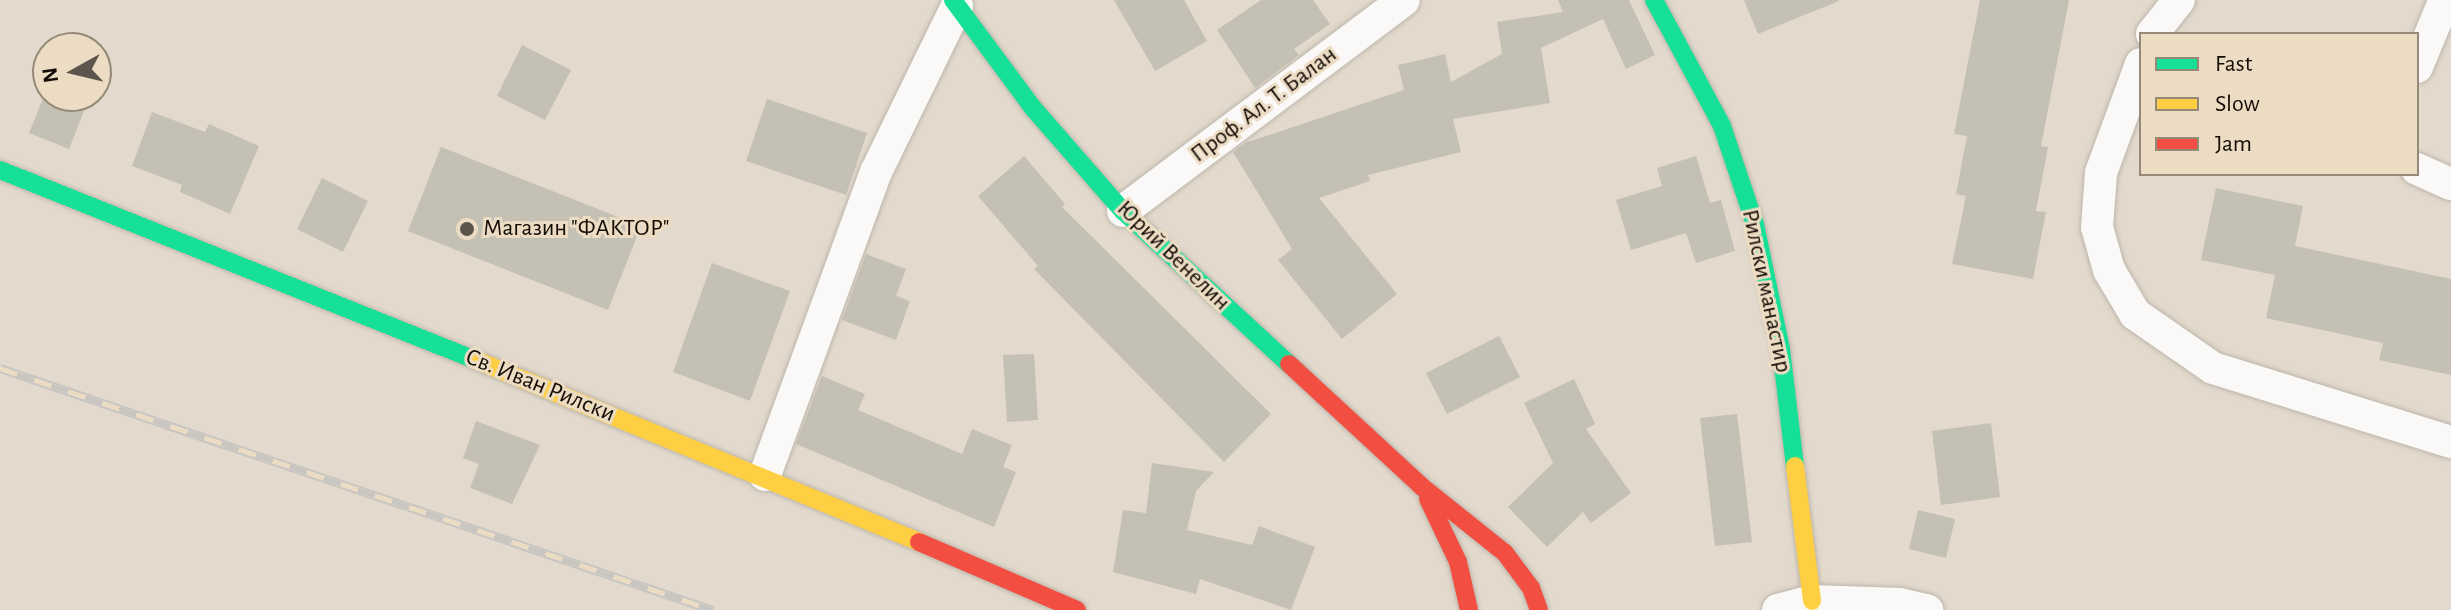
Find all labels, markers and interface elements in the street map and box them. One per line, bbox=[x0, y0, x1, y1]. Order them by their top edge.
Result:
north arrow bbox=[32, 32, 112, 112]
legend bbox=[2139, 32, 2419, 176]
street label: Проф. Ал. Т. Балан bbox=[1185, 41, 1343, 169]
text: Fast bbox=[2215, 52, 2252, 76]
text: N bbox=[38, 66, 62, 84]
text: Slow bbox=[2215, 92, 2260, 116]
text: Jam bbox=[2215, 132, 2252, 156]
street label: Юрий Венелин bbox=[1110, 195, 1236, 317]
street label: Рилски манастир bbox=[1735, 207, 1797, 375]
place label: Магазин "ФАКТОР" bbox=[483, 215, 669, 243]
marker: Магазин "ФАКТОР" bbox=[458, 220, 476, 238]
street label: Св. Иван Рилски bbox=[461, 343, 619, 429]

